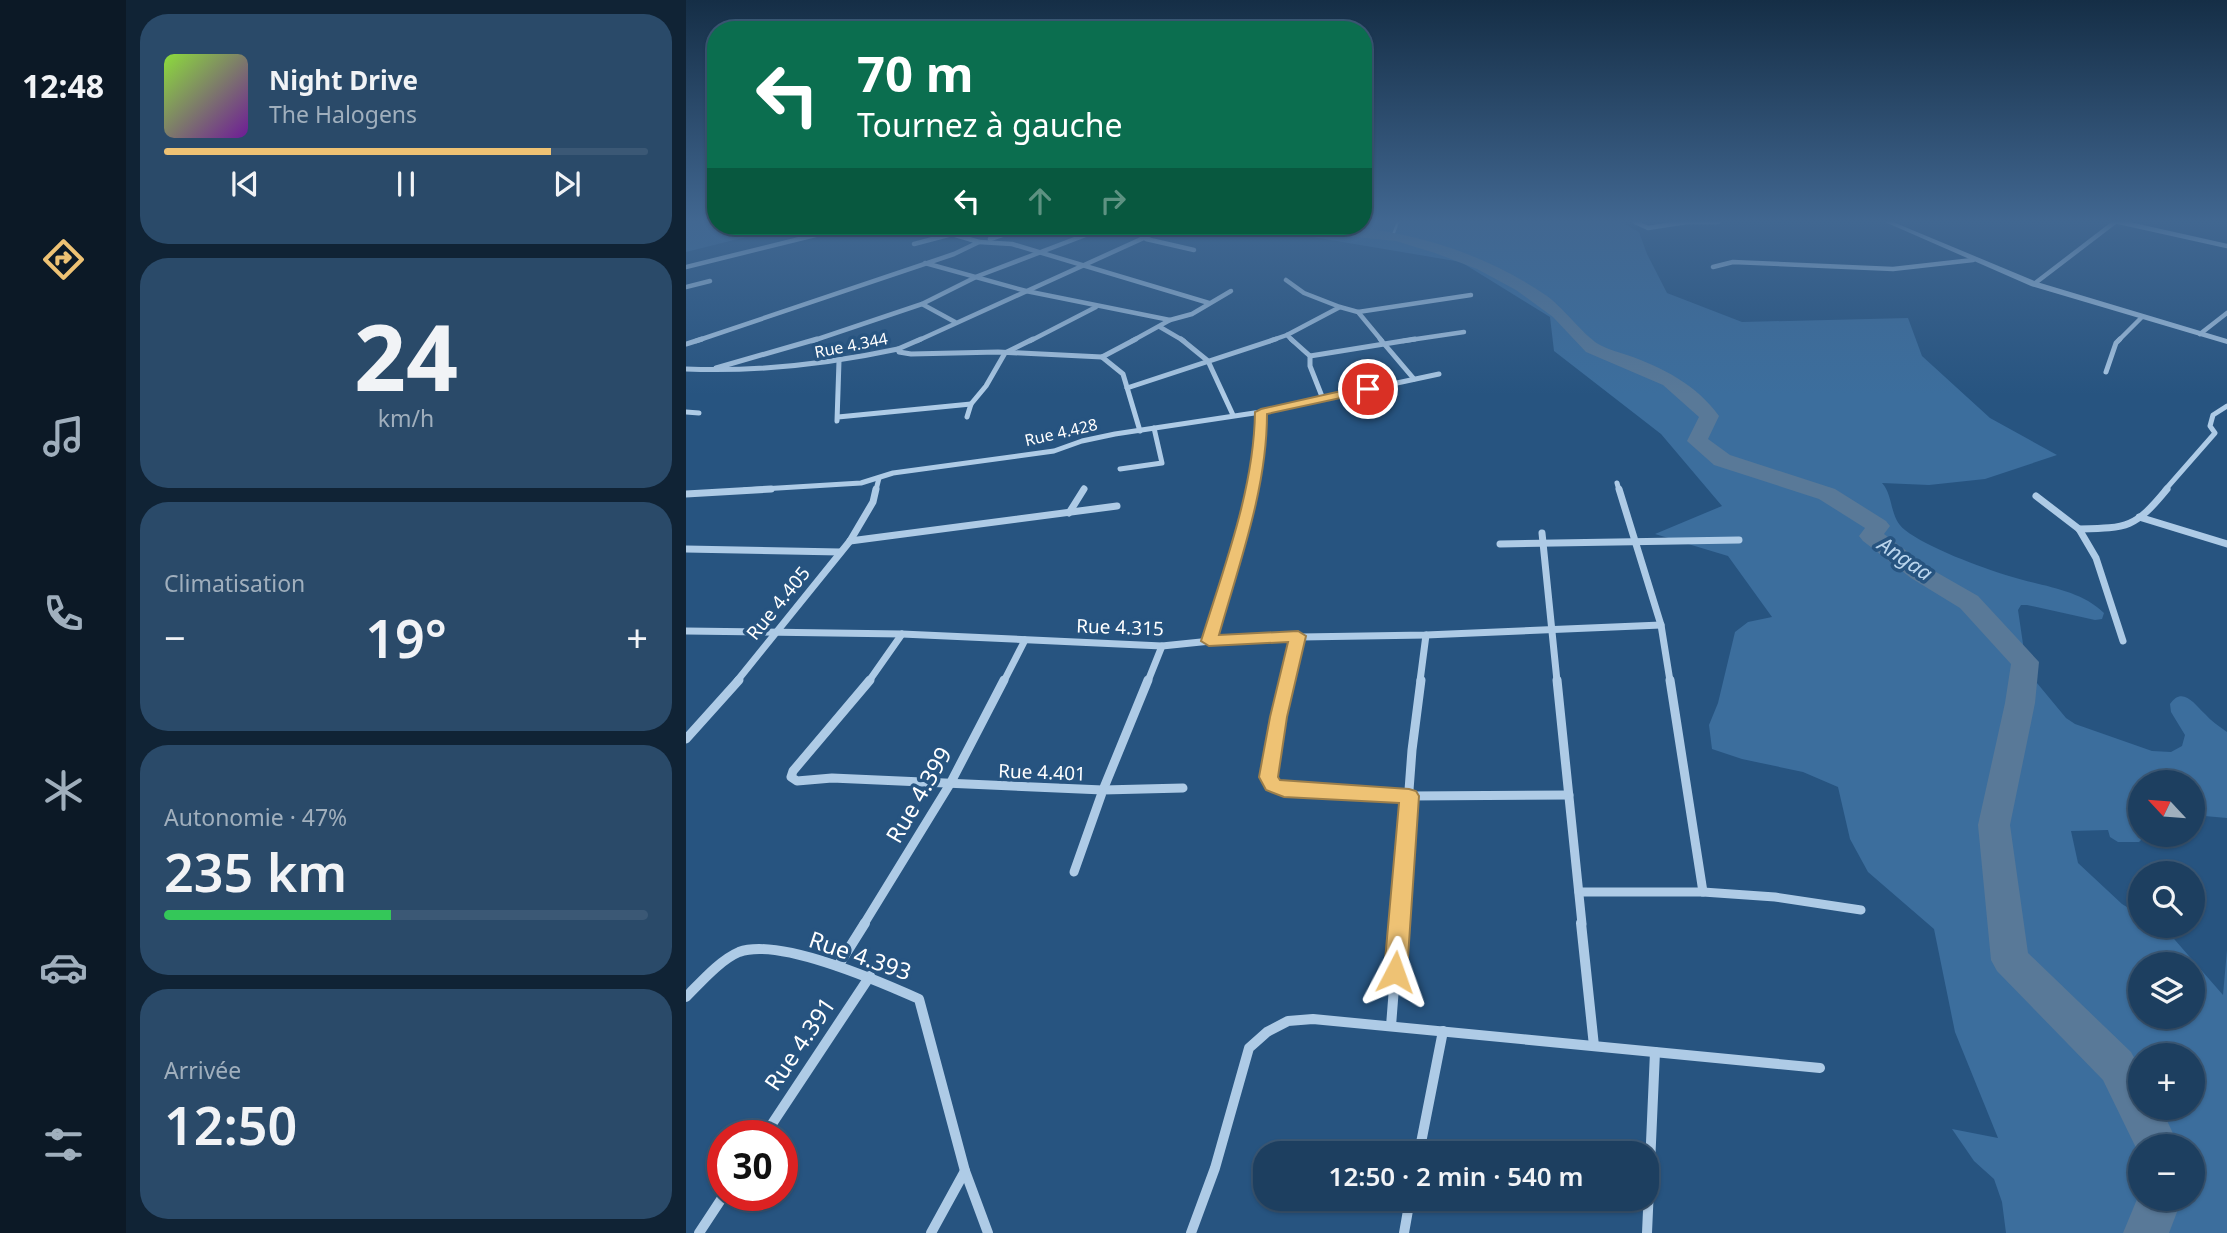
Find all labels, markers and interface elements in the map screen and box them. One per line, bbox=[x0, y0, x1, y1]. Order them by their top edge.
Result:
text: 70 m bbox=[857, 40, 974, 106]
icon: left bbox=[742, 49, 833, 140]
text: Night Drive bbox=[269, 62, 418, 98]
text: 12:48 bbox=[22, 64, 104, 107]
text: The Halogens bbox=[269, 98, 417, 130]
text: Tournez à gauche bbox=[857, 103, 1123, 146]
icon: previous bbox=[226, 165, 264, 203]
icon: pause bbox=[387, 165, 425, 203]
icon: next bbox=[548, 165, 586, 203]
icon: left bbox=[948, 182, 986, 220]
icon: ahead bbox=[1021, 182, 1059, 220]
icon: right bbox=[1094, 182, 1132, 220]
icon: directions bbox=[39, 235, 88, 284]
text: 24 bbox=[354, 294, 458, 418]
street label: Rue 4.344 bbox=[813, 327, 889, 363]
pin bbox=[1338, 359, 1398, 419]
icon: arrive bbox=[1349, 370, 1387, 408]
text: km/h bbox=[378, 402, 434, 434]
icon: music bbox=[39, 412, 88, 461]
street label: Rue 4.428 bbox=[1023, 413, 1099, 451]
water label: Angaa bbox=[1871, 529, 1938, 587]
street label: Rue 4.405 bbox=[740, 561, 816, 645]
text: Climatisation bbox=[164, 567, 305, 599]
icon: phone bbox=[39, 589, 88, 638]
text: 19° bbox=[365, 602, 447, 673]
text: − bbox=[164, 611, 186, 663]
text: + bbox=[626, 611, 648, 663]
street label: Rue 4.315 bbox=[1076, 612, 1164, 642]
street label: Rue 4.399 bbox=[878, 740, 959, 849]
street label: Rue 4.401 bbox=[998, 757, 1086, 787]
icon: climate bbox=[39, 766, 88, 815]
north arrow bbox=[2128, 770, 2205, 847]
map controls bbox=[2128, 770, 2205, 1211]
text: Autonomie · 47% bbox=[164, 801, 347, 833]
text: 235 km bbox=[164, 836, 347, 907]
button: search bbox=[2128, 861, 2205, 938]
street label: Rue 4.393 bbox=[805, 923, 916, 987]
position arrow bbox=[1358, 935, 1432, 1009]
icon: car bbox=[39, 943, 88, 992]
button: layers bbox=[2128, 952, 2205, 1029]
street label: Rue 4.391 bbox=[756, 990, 842, 1096]
button: + bbox=[2128, 1043, 2205, 1120]
text: Arrivée bbox=[164, 1054, 241, 1086]
text: 12:50 bbox=[164, 1089, 297, 1160]
icon: filters bbox=[39, 1120, 88, 1169]
speed limit sign: 30 bbox=[707, 1120, 798, 1211]
button: − bbox=[2128, 1134, 2205, 1211]
text: 12:50 · 2 min · 540 m bbox=[1329, 1158, 1583, 1194]

